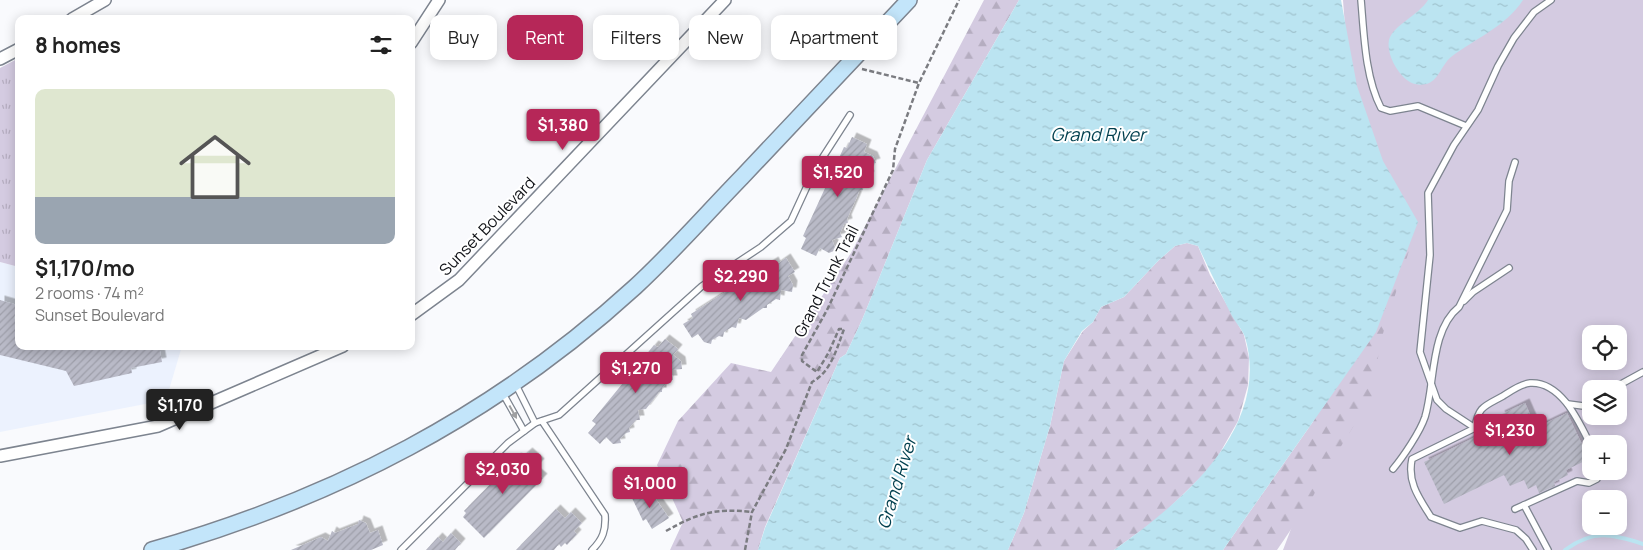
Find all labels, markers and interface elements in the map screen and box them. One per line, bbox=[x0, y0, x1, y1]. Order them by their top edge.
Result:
chip: Buy bbox=[430, 15, 497, 60]
chip: Rent bbox=[507, 15, 583, 60]
chip: Filters bbox=[593, 15, 679, 60]
chip: New bbox=[689, 15, 761, 60]
chip: Apartment bbox=[771, 15, 897, 60]
text: 8 homes bbox=[35, 31, 121, 59]
icon: filters bbox=[367, 31, 395, 59]
pin: $1,380 bbox=[522, 108, 604, 151]
text: $1,380 bbox=[538, 114, 588, 136]
icon: home bbox=[170, 122, 260, 212]
water label: Grand River bbox=[1050, 122, 1148, 146]
pin: $1,520 bbox=[797, 156, 879, 198]
text: $1,520 bbox=[813, 161, 863, 183]
street label: Sunset Boulevard bbox=[434, 172, 540, 280]
street label: Grand Trunk Trail bbox=[788, 221, 864, 341]
text: $1,170/mo bbox=[35, 254, 135, 282]
pin: $2,290 bbox=[700, 260, 782, 302]
text: $2,290 bbox=[714, 265, 768, 287]
text: 2 rooms · 74 m² bbox=[35, 282, 144, 304]
text: Sunset Boulevard bbox=[35, 304, 164, 326]
map controls bbox=[1582, 325, 1627, 535]
button: locate bbox=[1582, 325, 1627, 370]
pin: $1,270 bbox=[595, 352, 677, 394]
text: $1,270 bbox=[611, 357, 661, 379]
button: layers bbox=[1582, 380, 1627, 425]
pin: $1,170 bbox=[139, 388, 221, 431]
text: $1,170 bbox=[157, 394, 203, 416]
one-way arrow bbox=[509, 404, 517, 419]
pin: $1,230 bbox=[1469, 414, 1551, 456]
text: $1,230 bbox=[1485, 419, 1535, 441]
water label: Grand River bbox=[871, 431, 922, 532]
button: + bbox=[1582, 435, 1627, 480]
pin: $2,030 bbox=[462, 452, 544, 495]
text: $2,030 bbox=[476, 458, 530, 480]
pin: $1,000 bbox=[609, 466, 691, 509]
text: $1,000 bbox=[624, 472, 676, 494]
button: − bbox=[1582, 490, 1627, 535]

